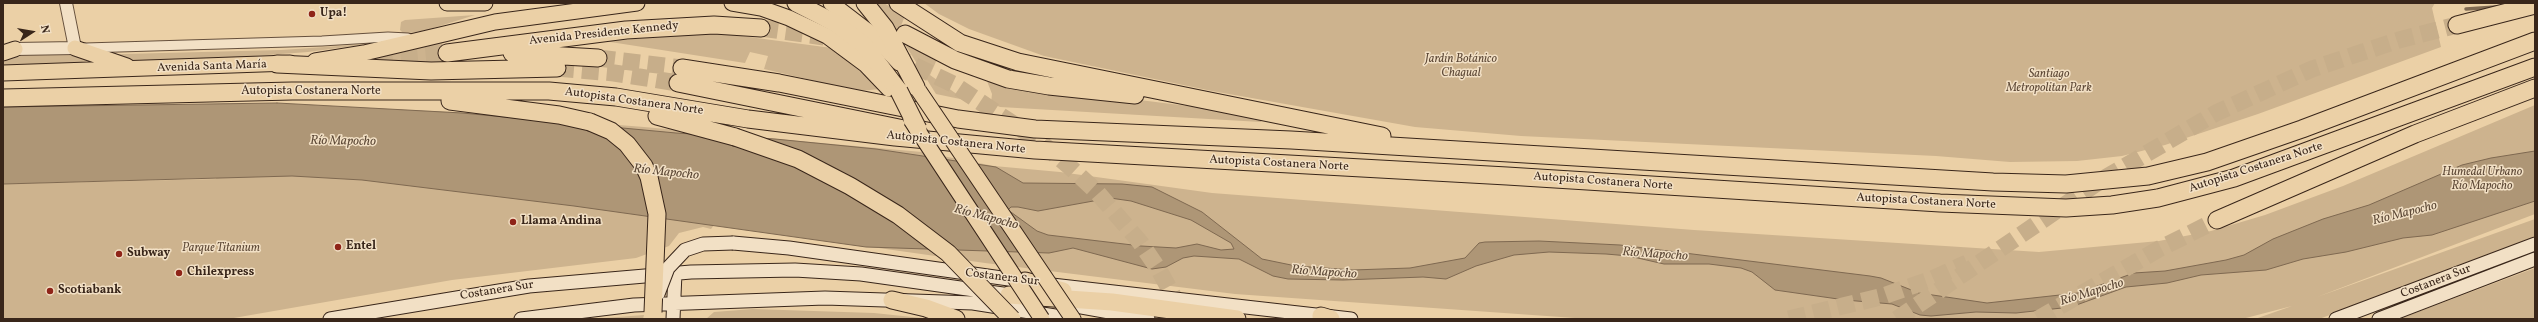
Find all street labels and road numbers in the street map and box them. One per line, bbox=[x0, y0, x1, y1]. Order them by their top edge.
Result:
street label: Avenida Presidente Kennedy bbox=[528, 19, 680, 49]
street label: Avenida Santa María bbox=[157, 58, 267, 76]
street label: Autopista Costanera Norte bbox=[241, 85, 381, 99]
street label: Autopista Costanera Norte bbox=[564, 85, 704, 119]
street label: Autopista Costanera Norte bbox=[886, 129, 1026, 157]
street label: Autopista Costanera Norte bbox=[2187, 140, 2325, 196]
street label: Autopista Costanera Norte bbox=[1209, 153, 1349, 175]
street label: Autopista Costanera Norte bbox=[1533, 170, 1673, 194]
street label: Autopista Costanera Norte bbox=[1856, 191, 1996, 213]
street label: Costanera Sur bbox=[2399, 262, 2473, 302]
street label: Costanera Sur bbox=[964, 266, 1040, 290]
street label: Costanera Sur bbox=[459, 278, 535, 304]

